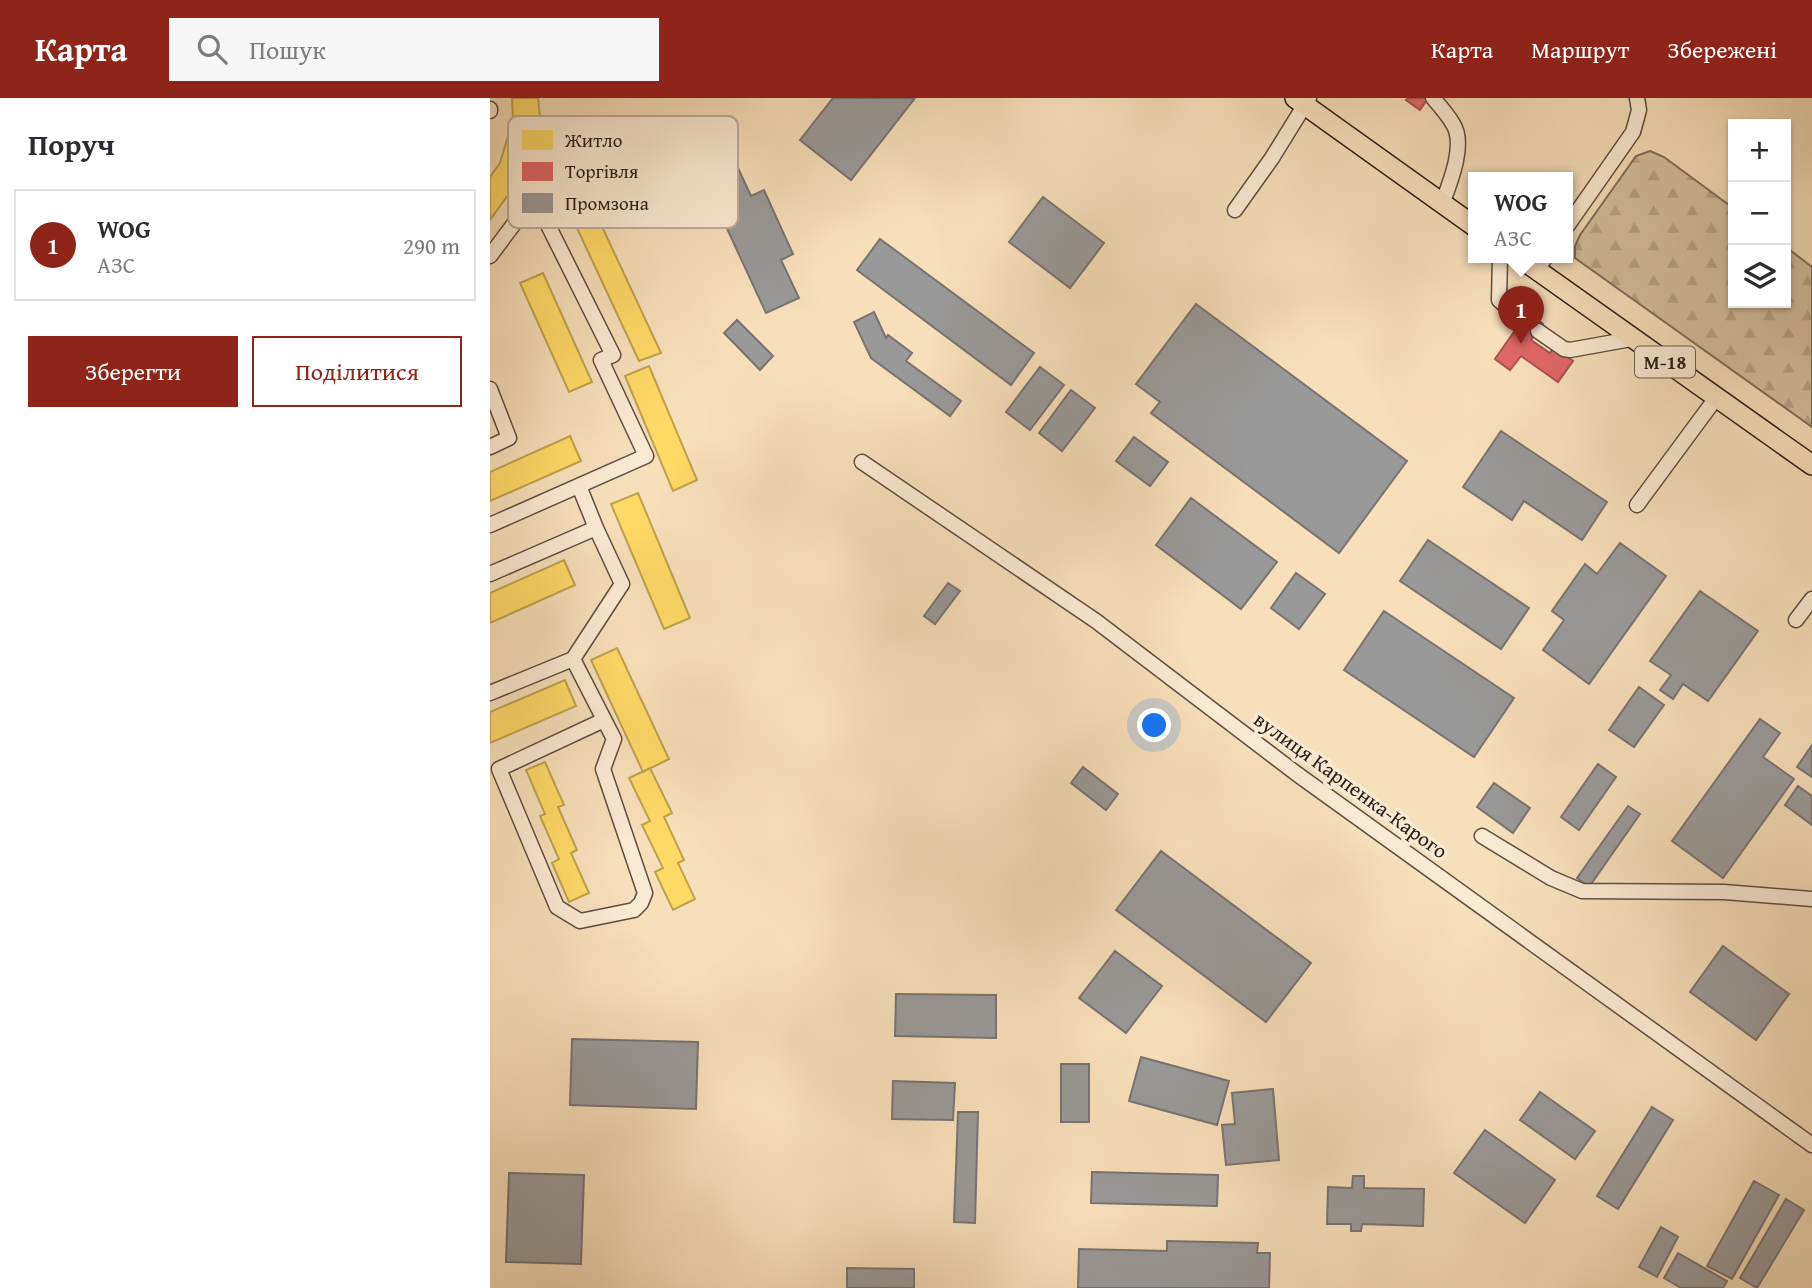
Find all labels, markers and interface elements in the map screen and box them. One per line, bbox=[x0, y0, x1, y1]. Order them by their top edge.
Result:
search box bbox=[169, 18, 659, 81]
text: Карта bbox=[35, 25, 127, 73]
icon: search bbox=[193, 30, 231, 68]
text: Пошук bbox=[249, 30, 326, 69]
text: Карта bbox=[1431, 32, 1493, 67]
text: Маршрут bbox=[1531, 32, 1629, 67]
text: Збережені bbox=[1667, 32, 1777, 67]
legend bbox=[508, 116, 738, 228]
map controls bbox=[1728, 119, 1791, 308]
button: + bbox=[1728, 119, 1791, 182]
text: Поруч bbox=[28, 122, 115, 166]
text: Житло bbox=[564, 126, 623, 154]
text: Торгівля bbox=[565, 157, 639, 185]
popup bbox=[1468, 172, 1573, 263]
text: WOG bbox=[1494, 182, 1547, 221]
button: − bbox=[1728, 182, 1791, 245]
text: Промзона bbox=[565, 189, 649, 217]
text: WOG bbox=[97, 209, 151, 248]
text: АЗС bbox=[1494, 221, 1532, 254]
text: 1 bbox=[47, 229, 59, 262]
text: 290 m bbox=[403, 229, 460, 262]
button: layers bbox=[1728, 245, 1791, 308]
text: АЗС bbox=[97, 248, 135, 281]
pin: 1 bbox=[1498, 286, 1544, 344]
button: Зберегти bbox=[28, 336, 238, 407]
button: Поділитися bbox=[252, 336, 462, 407]
road number: М-18 bbox=[1635, 346, 1695, 378]
street label: вулиця Карпенка-Карого bbox=[1248, 704, 1454, 866]
your location bbox=[1137, 708, 1171, 742]

